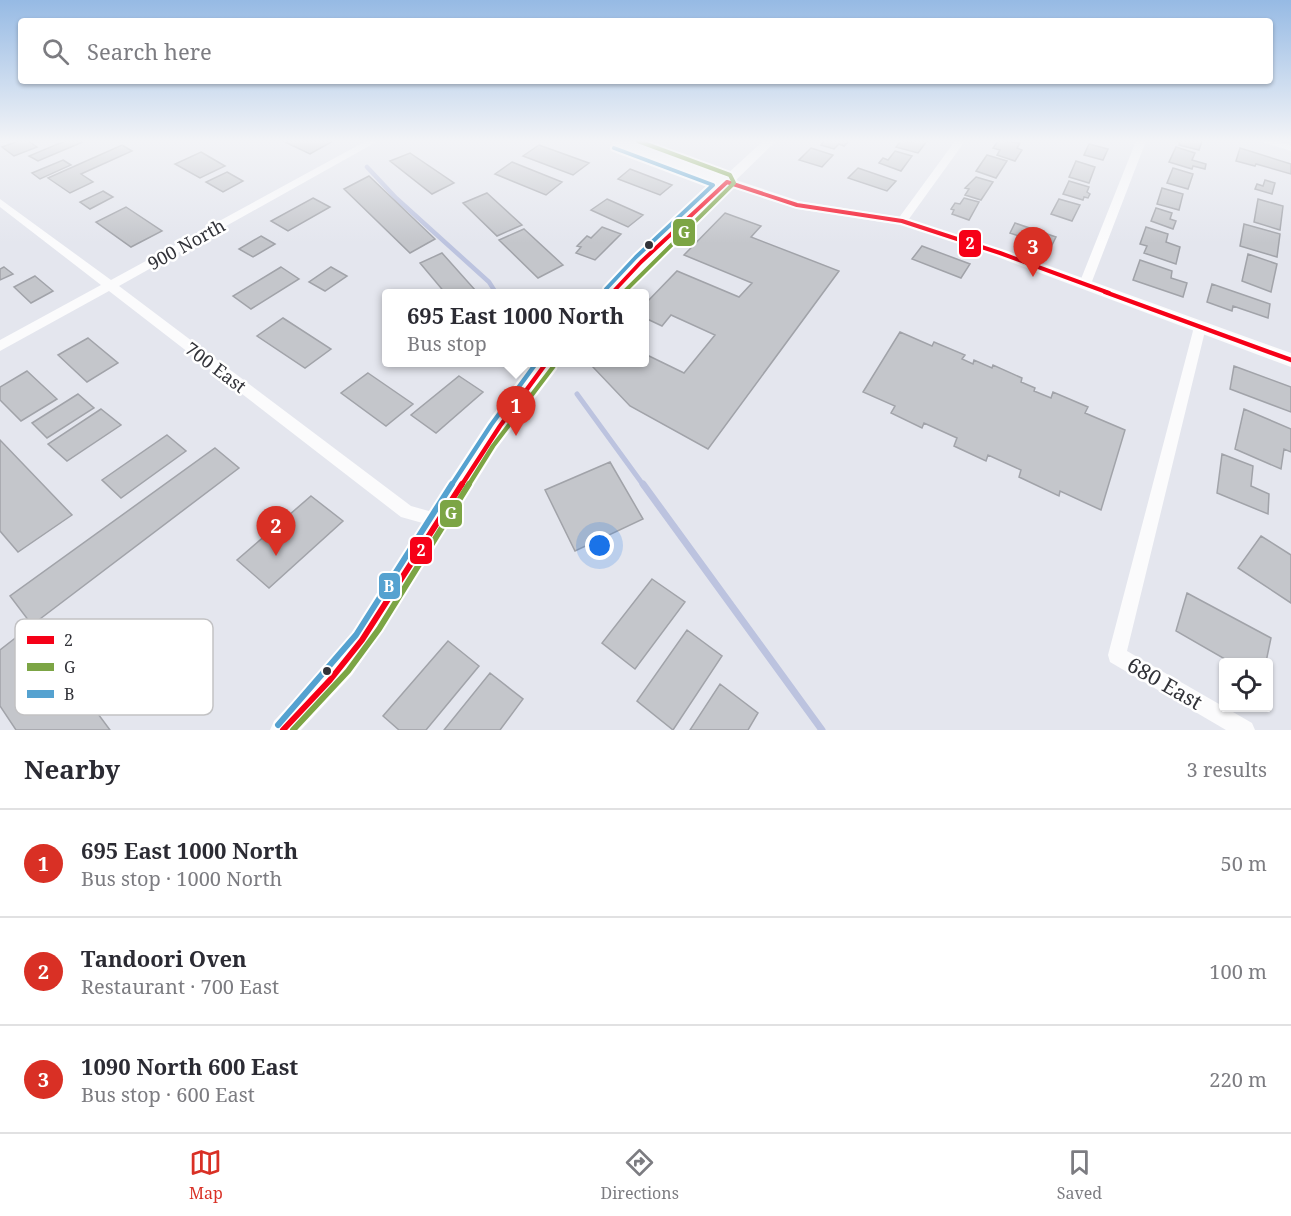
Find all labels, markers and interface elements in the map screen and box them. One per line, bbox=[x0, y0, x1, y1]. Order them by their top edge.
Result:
search box bbox=[18, 18, 1273, 84]
icon: search bbox=[39, 35, 72, 68]
text: Search here bbox=[87, 36, 212, 66]
street label: 900 North bbox=[143, 213, 229, 275]
line badge: G bbox=[672, 218, 696, 247]
text: G bbox=[678, 221, 690, 243]
pin: 3 bbox=[1014, 228, 1052, 277]
line badge: 2 bbox=[958, 229, 982, 258]
text: 2 bbox=[965, 232, 975, 254]
unlabelled marker bbox=[643, 239, 655, 251]
popup bbox=[382, 289, 649, 367]
text: 695 East 1000 North bbox=[407, 300, 624, 330]
text: Bus stop bbox=[407, 330, 487, 357]
street label: 700 East bbox=[181, 336, 251, 398]
pin: 1 bbox=[496, 386, 536, 436]
line badge: G bbox=[439, 499, 463, 528]
text: G bbox=[445, 502, 457, 524]
pin: 2 bbox=[256, 506, 296, 556]
your location bbox=[585, 531, 614, 560]
line badge: 2 bbox=[409, 536, 433, 565]
text: 2 bbox=[416, 539, 426, 561]
line badge: B bbox=[378, 572, 401, 600]
text: B bbox=[384, 575, 395, 597]
legend bbox=[15, 619, 213, 715]
text: 2 bbox=[64, 629, 73, 651]
street label: 680 East bbox=[1122, 650, 1208, 716]
text: G bbox=[64, 656, 76, 678]
map controls bbox=[1219, 658, 1273, 712]
button: locate bbox=[1219, 658, 1273, 712]
unlabelled marker bbox=[321, 665, 333, 677]
text: B bbox=[64, 683, 74, 705]
text: Nearby bbox=[24, 751, 120, 787]
text: 3 results bbox=[1187, 756, 1267, 783]
text: 695 East 1000 North bbox=[81, 835, 298, 865]
text: 1 bbox=[38, 850, 49, 877]
text: 50 m bbox=[1221, 850, 1267, 877]
text: Bus stop · 1000 North bbox=[81, 865, 282, 892]
text: Tandoori Oven bbox=[81, 943, 247, 973]
text: 2 bbox=[38, 958, 49, 985]
text: 100 m bbox=[1209, 958, 1267, 985]
text: Restaurant · 700 East bbox=[81, 973, 279, 1000]
text: 1090 North 600 East bbox=[81, 1051, 298, 1081]
text: 3 bbox=[38, 1066, 49, 1093]
text: 220 m bbox=[1209, 1066, 1267, 1093]
text: Bus stop · 600 East bbox=[81, 1081, 255, 1108]
tab: Map bbox=[189, 1146, 223, 1204]
tab: Directions bbox=[601, 1146, 679, 1204]
tab: Saved bbox=[1057, 1146, 1102, 1204]

